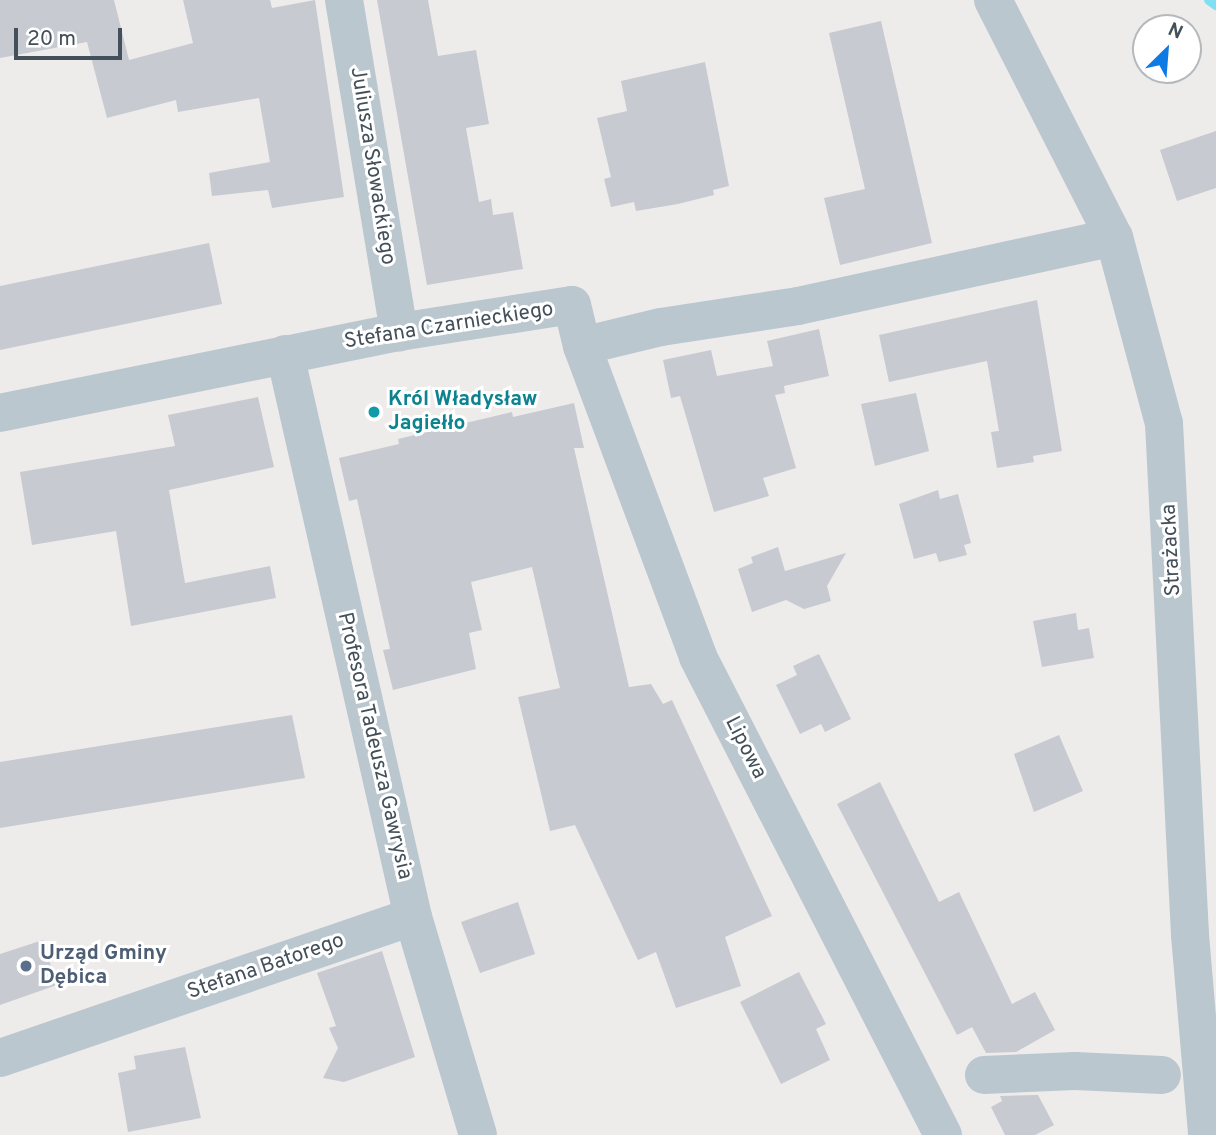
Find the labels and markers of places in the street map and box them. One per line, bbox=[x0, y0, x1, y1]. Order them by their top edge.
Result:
place label: Król Władysław Jagiełło bbox=[388, 387, 537, 437]
marker: Król Władysław Jagiełło bbox=[366, 404, 382, 420]
place label: Urząd Gminy Dębica bbox=[40, 941, 167, 991]
marker: Urząd Gminy Dębica bbox=[18, 958, 34, 974]

